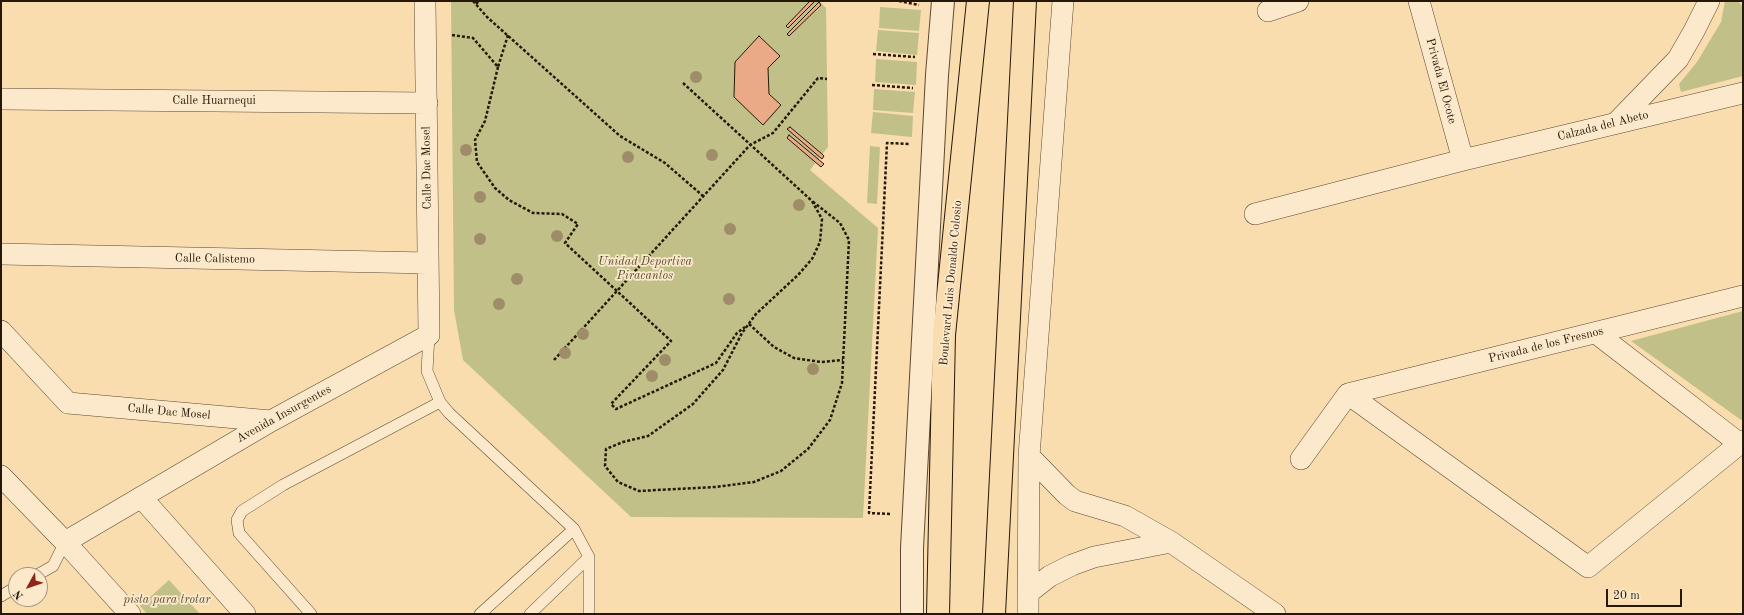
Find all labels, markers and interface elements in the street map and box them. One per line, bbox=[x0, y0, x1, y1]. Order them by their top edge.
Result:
street label: Privada El Ocote bbox=[1423, 37, 1459, 125]
street label: Calle Huarnequi bbox=[172, 94, 256, 108]
street label: Calzada del Abeto bbox=[1556, 108, 1650, 144]
street label: Calle Dac Mosel bbox=[419, 126, 435, 210]
street label: Boulevard Luis Donaldo Colosio bbox=[937, 200, 965, 366]
street label: Calle Calistemo bbox=[175, 251, 255, 267]
park label: Unidad Deportiva Piracantos bbox=[598, 255, 692, 283]
street label: Privada de los Fresnos bbox=[1487, 324, 1605, 366]
street label: Avenida Insurgentes bbox=[234, 382, 334, 446]
street label: Calle Dac Mosel bbox=[127, 401, 211, 423]
north arrow bbox=[8, 567, 48, 607]
scale bar bbox=[1608, 581, 1684, 607]
text: N bbox=[12, 588, 26, 601]
text: 20 m bbox=[1613, 590, 1640, 602]
park label: pista para trotar bbox=[124, 593, 210, 607]

